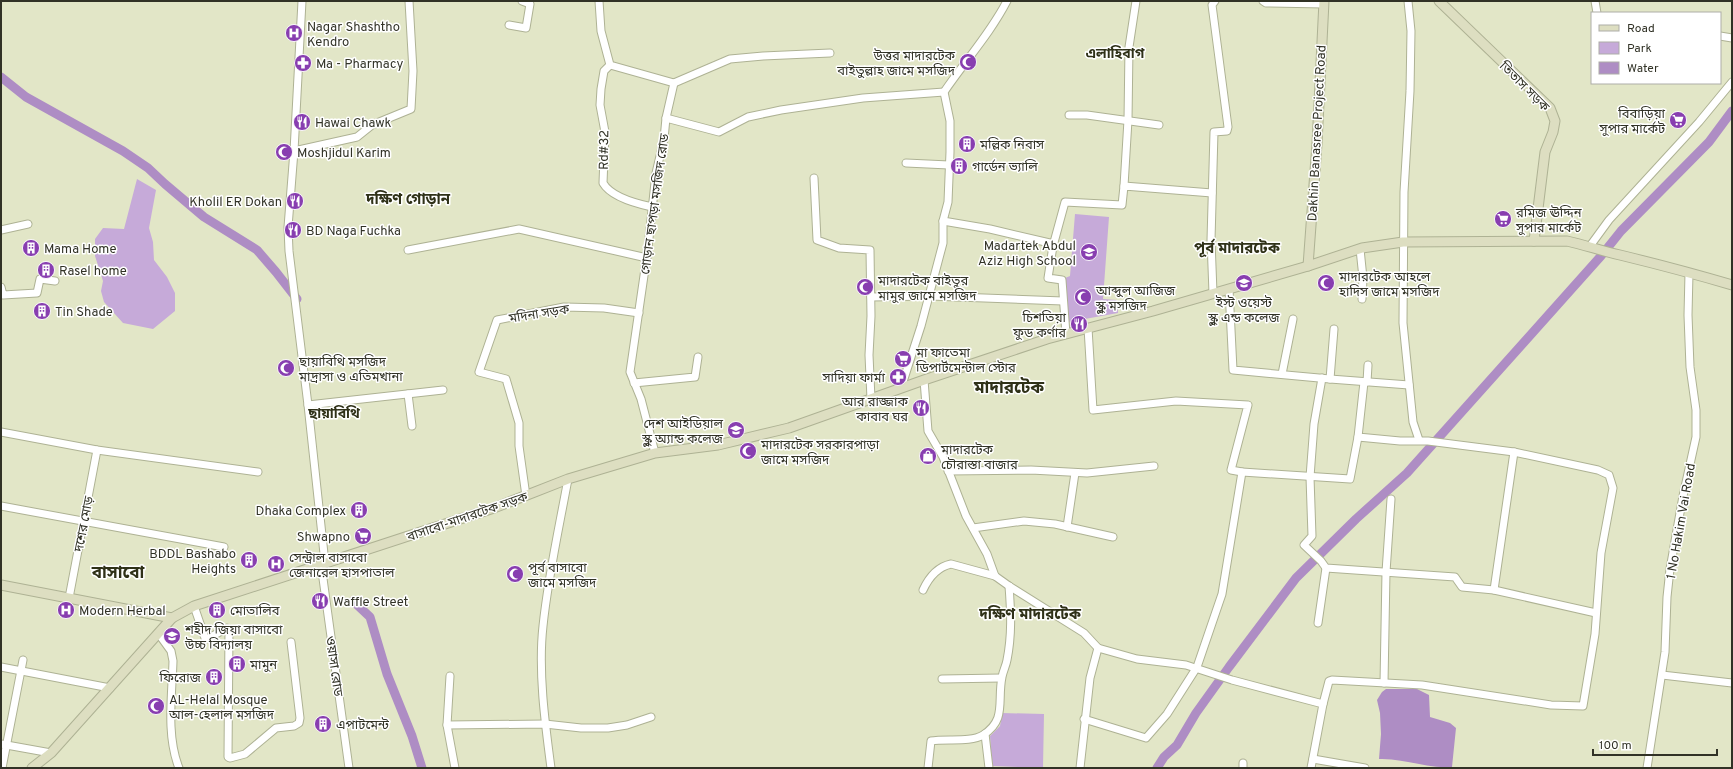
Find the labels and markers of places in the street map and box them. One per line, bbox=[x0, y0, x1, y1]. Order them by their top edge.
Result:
place label: Nagar Shashtho Kendro bbox=[307, 20, 400, 51]
hospital icon: Nagar Shashtho Kendro bbox=[284, 23, 304, 43]
place label: উত্তর মাদারটেক বাইতুল্লাহ জামে মসজিদ bbox=[836, 48, 956, 80]
mosque icon: উত্তর মাদারটেক বাইতুল্লাহ জামে মসজিদ bbox=[958, 52, 978, 72]
pharmacy icon: Ma - Pharmacy bbox=[293, 53, 313, 73]
place label: Ma - Pharmacy bbox=[316, 57, 403, 73]
place label: বিবাড়িয়া সুপার মার্কেট bbox=[1599, 106, 1666, 138]
supermarket icon: বিবাড়িয়া সুপার মার্কেট bbox=[1668, 110, 1688, 130]
restaurant icon: Hawai Chawk bbox=[292, 112, 312, 132]
place label: Hawai Chawk bbox=[315, 116, 392, 132]
building icon: মল্লিক নিবাস bbox=[957, 134, 977, 154]
place label: মল্লিক নিবাস bbox=[979, 137, 1045, 154]
mosque icon: Moshjidul Karim bbox=[274, 142, 294, 162]
place label: Moshjidul Karim bbox=[297, 146, 391, 162]
building icon: গার্ডেন ভ্যালি bbox=[949, 156, 969, 176]
place label: গার্ডেন ভ্যালি bbox=[972, 159, 1038, 176]
restaurant icon: Kholil ER Dokan bbox=[285, 191, 305, 211]
place label: Kholil ER Dokan bbox=[189, 195, 282, 211]
place label: রমিজ ঊদ্দিন সুপার মার্কেট bbox=[1515, 205, 1582, 237]
supermarket icon: রমিজ ঊদ্দিন সুপার মার্কেট bbox=[1493, 209, 1513, 229]
restaurant icon: BD Naga Fuchka bbox=[283, 220, 303, 240]
place label: BD Naga Fuchka bbox=[306, 224, 401, 240]
building icon: Mama Home bbox=[21, 238, 41, 258]
place label: Madartek Abdul Aziz High School bbox=[978, 239, 1076, 270]
place label: Mama Home bbox=[44, 242, 117, 258]
school or university icon: Madartek Abdul Aziz High School bbox=[1079, 242, 1099, 262]
building icon: Rasel home bbox=[36, 260, 56, 280]
place label: Rasel home bbox=[59, 264, 127, 280]
place label: মাদারটেক আহলে হাদিস জামে মসজিদ bbox=[1338, 269, 1440, 301]
place label: মাদারটেক বাইতুর মামুর জামে মসজিদ bbox=[877, 273, 977, 305]
school or university icon: ইস্ট ওয়েস্ট স্কুল এন্ড কলেজ bbox=[1234, 273, 1254, 293]
mosque icon: মাদারটেক আহলে হাদিস জামে মসজিদ bbox=[1316, 273, 1336, 293]
mosque icon: মাদারটেক বাইতুর মামুর জামে মসজিদ bbox=[855, 277, 875, 297]
place label: আব্দুল আজিজ স্কুল মসজিদ bbox=[1095, 283, 1176, 315]
mosque icon: আব্দুল আজিজ স্কুল মসজিদ bbox=[1073, 287, 1093, 307]
place label: ইস্ট ওয়েস্ট স্কুল এন্ড কলেজ bbox=[1207, 295, 1281, 327]
building icon: Tin Shade bbox=[32, 301, 52, 321]
place label: Tin Shade bbox=[55, 305, 113, 321]
place label: চিশতিয়া ফুড কর্ণার bbox=[1012, 310, 1067, 342]
restaurant icon: চিশতিয়া ফুড কর্ণার bbox=[1069, 314, 1089, 334]
place label: মা ফাতেমা ডিপার্টমেন্টাল স্টোর bbox=[915, 346, 1016, 377]
supermarket icon: মা ফাতেমা ডিপার্টমেন্টাল স্টোর bbox=[893, 349, 913, 369]
place label: ছায়াবিথি মসজিদ মাদ্রাসা ও এতিমখানা bbox=[298, 354, 403, 386]
mosque icon: ছায়াবিথি মসজিদ মাদ্রাসা ও এতিমখানা bbox=[276, 358, 296, 378]
pharmacy icon: সাদিয়া ফার্মা bbox=[888, 367, 908, 387]
place label: সাদিয়া ফার্মা bbox=[821, 370, 886, 387]
place label: আর রাজ্জাক কাবাব ঘর bbox=[841, 395, 908, 426]
restaurant icon: আর রাজ্জাক কাবাব ঘর bbox=[911, 398, 931, 418]
place label: দেশ আইডিয়াল স্কুল অ্যান্ড কলেজ bbox=[641, 416, 724, 448]
school or university icon: দেশ আইডিয়াল স্কুল অ্যান্ড কলেজ bbox=[726, 420, 746, 440]
place label: মাদারটেক সরকারপাড়া জামে মসজিদ bbox=[760, 437, 880, 469]
mosque icon: মাদারটেক সরকারপাড়া জামে মসজিদ bbox=[738, 441, 758, 461]
place label: মাদারটেক চৌরাস্তা বাজার bbox=[940, 442, 1018, 474]
shop icon: মাদারটেক চৌরাস্তা বাজার bbox=[918, 446, 938, 466]
building icon: Dhaka Complex bbox=[349, 500, 369, 520]
place label: Dhaka Complex bbox=[256, 504, 346, 520]
supermarket icon: Shwapno bbox=[353, 526, 373, 546]
place label: Shwapno bbox=[297, 530, 350, 546]
place label: BDDL Bashabo Heights bbox=[149, 547, 236, 578]
building icon: BDDL Bashabo Heights bbox=[239, 550, 259, 570]
place label: সেন্ট্রাল বাসাবো জেনারেল হাসপাতাল bbox=[289, 550, 395, 582]
hospital icon: সেন্ট্রাল বাসাবো জেনারেল হাসপাতাল bbox=[266, 554, 286, 574]
place label: পূর্ব বাসাবো জামে মসজিদ bbox=[527, 560, 597, 592]
mosque icon: পূর্ব বাসাবো জামে মসজিদ bbox=[505, 564, 525, 584]
restaurant icon: Waffle Street bbox=[310, 591, 330, 611]
place label: Waffle Street bbox=[333, 595, 409, 611]
hospital icon: Modern Herbal bbox=[56, 600, 76, 620]
building icon: মোতালিব bbox=[207, 600, 227, 620]
place label: মোতালিব bbox=[230, 603, 280, 620]
place label: Modern Herbal bbox=[79, 604, 166, 620]
place label: শহীদ জিয়া বাসাবো উচ্চ বিদ্যালয় bbox=[184, 622, 283, 654]
school or university icon: শহীদ জিয়া বাসাবো উচ্চ বিদ্যালয় bbox=[162, 626, 182, 646]
building icon: মামুন bbox=[227, 654, 247, 674]
place label: মামুন bbox=[249, 658, 277, 674]
building icon: ফিরোজ bbox=[204, 667, 224, 687]
place label: ফিরোজ bbox=[159, 670, 202, 687]
place label: AL-Helal Mosque আল-হেলাল মসজিদ bbox=[168, 693, 275, 724]
mosque icon: AL-Helal Mosque আল-হেলাল মসজিদ bbox=[146, 696, 166, 716]
building icon: এপাটমেন্ট bbox=[313, 714, 333, 734]
place label: এপাটমেন্ট bbox=[336, 717, 389, 734]

